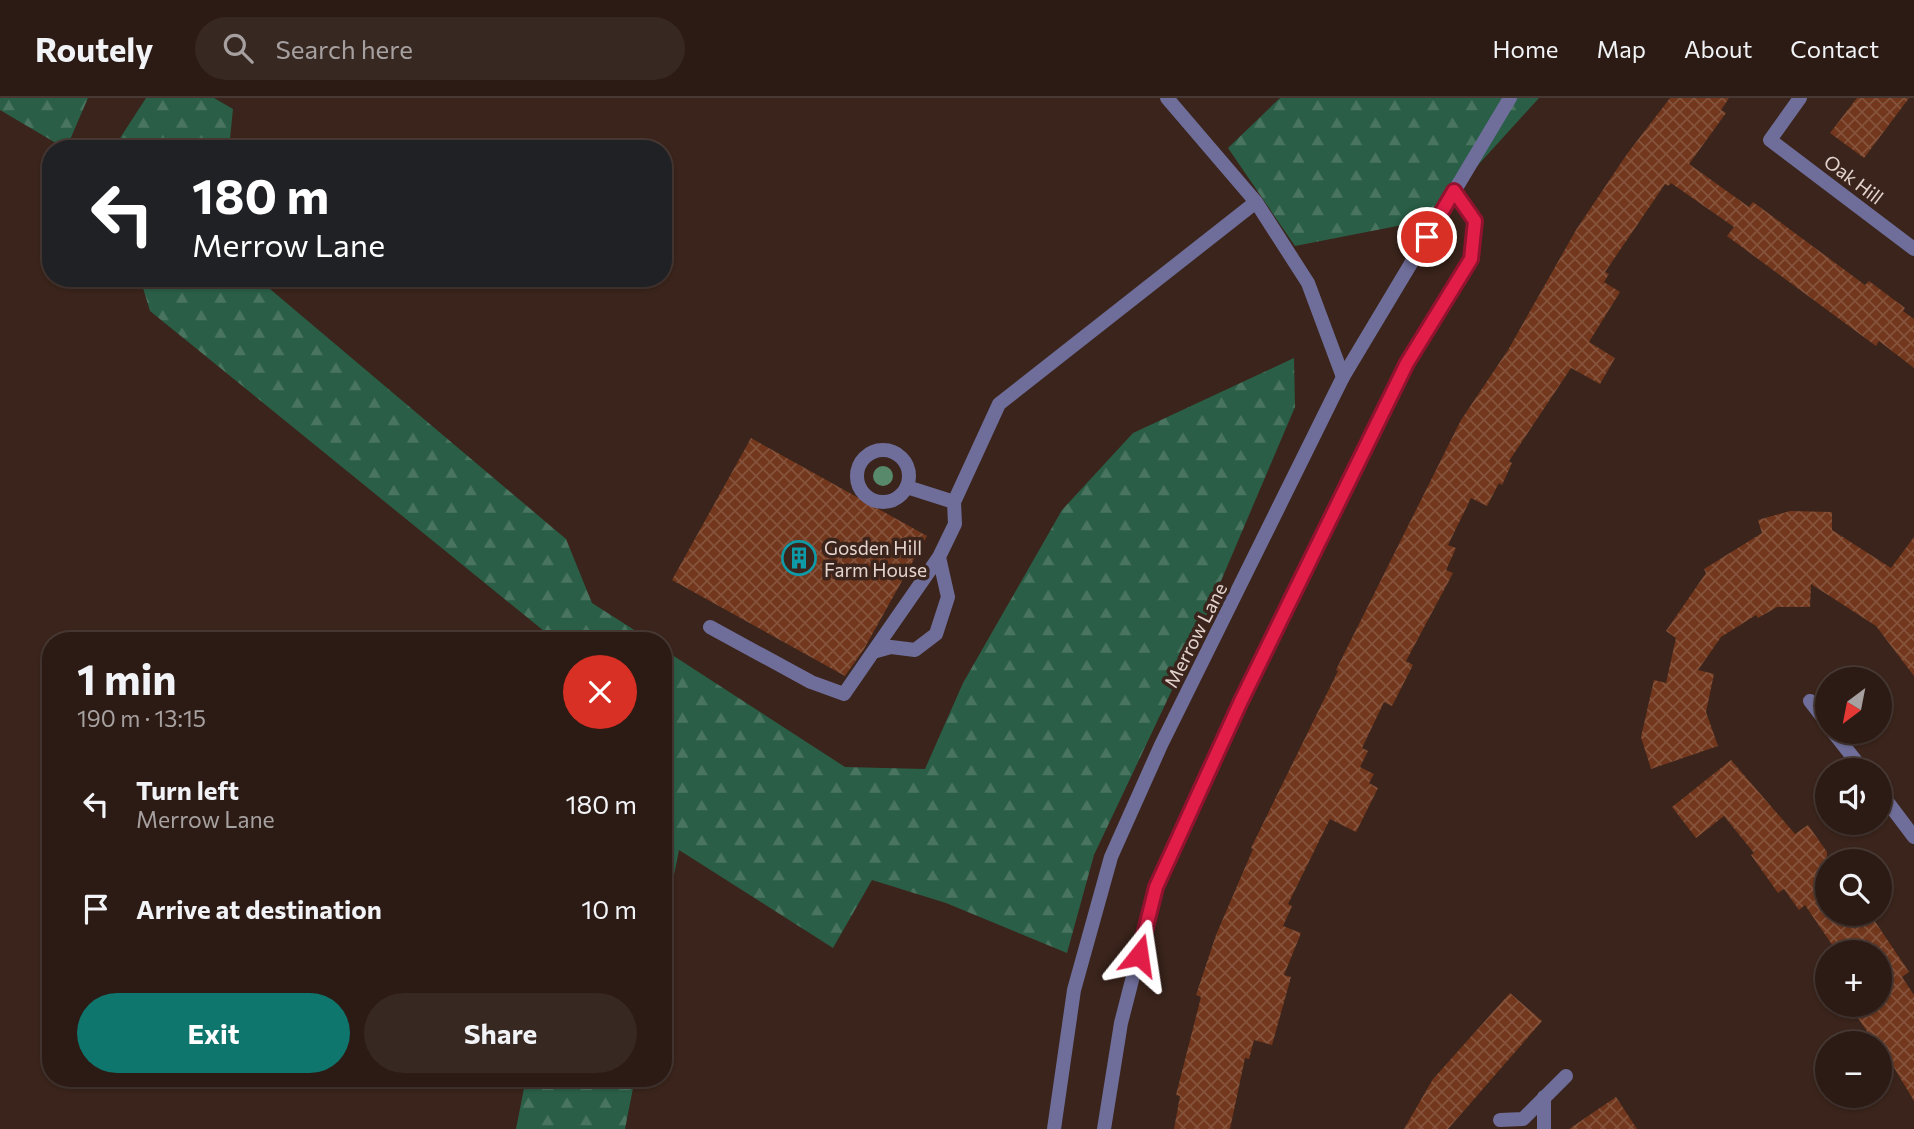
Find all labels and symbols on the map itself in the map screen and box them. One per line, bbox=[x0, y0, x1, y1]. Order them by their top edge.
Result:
street label: Oak Hill bbox=[1820, 149, 1888, 209]
pin bbox=[1397, 207, 1457, 267]
place label: Gosden Hill Farm House bbox=[824, 536, 927, 581]
building icon: Gosden Hill Farm House bbox=[780, 539, 818, 577]
street label: Merrow Lane bbox=[1159, 579, 1231, 691]
north arrow bbox=[1815, 667, 1892, 744]
position arrow bbox=[1102, 918, 1176, 992]

